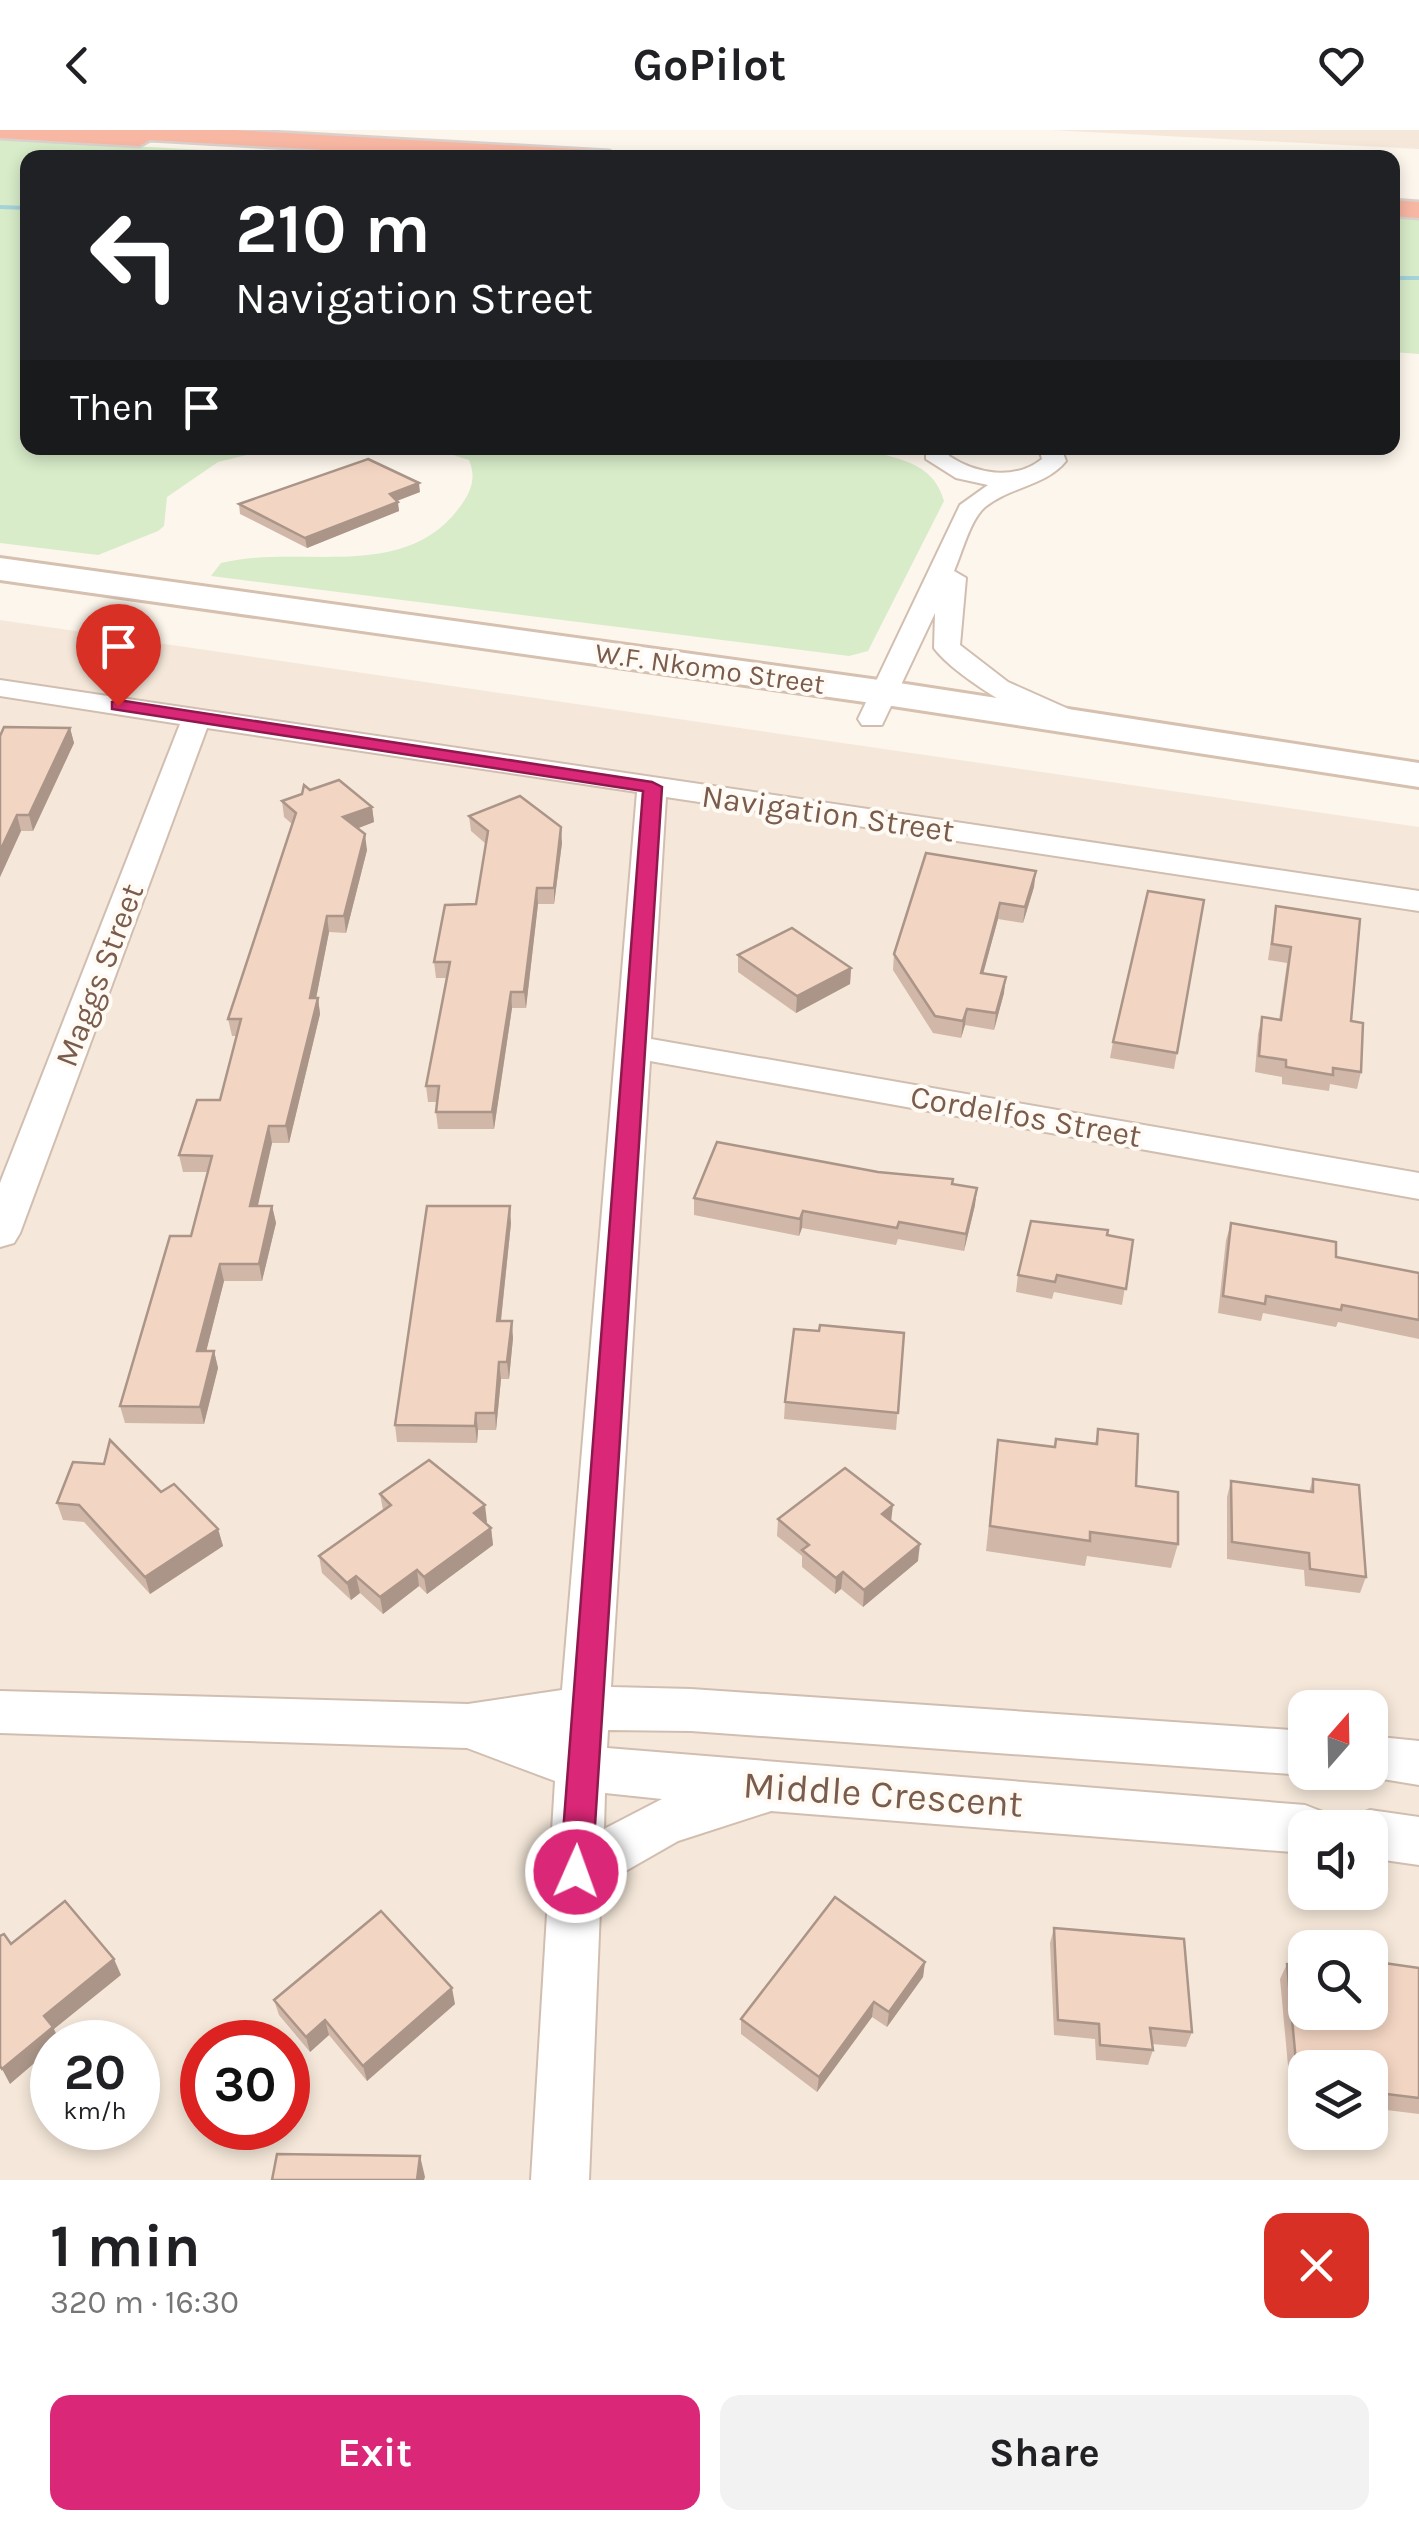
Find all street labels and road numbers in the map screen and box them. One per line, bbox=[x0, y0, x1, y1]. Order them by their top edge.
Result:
street label: W.F. Nkomo Street bbox=[593, 636, 827, 701]
street label: Navigation Street bbox=[699, 777, 957, 850]
street label: Maggs Street bbox=[48, 878, 151, 1072]
street label: Cordelfos Street bbox=[908, 1078, 1144, 1155]
street label: Middle Crescent bbox=[741, 1762, 1024, 1827]

